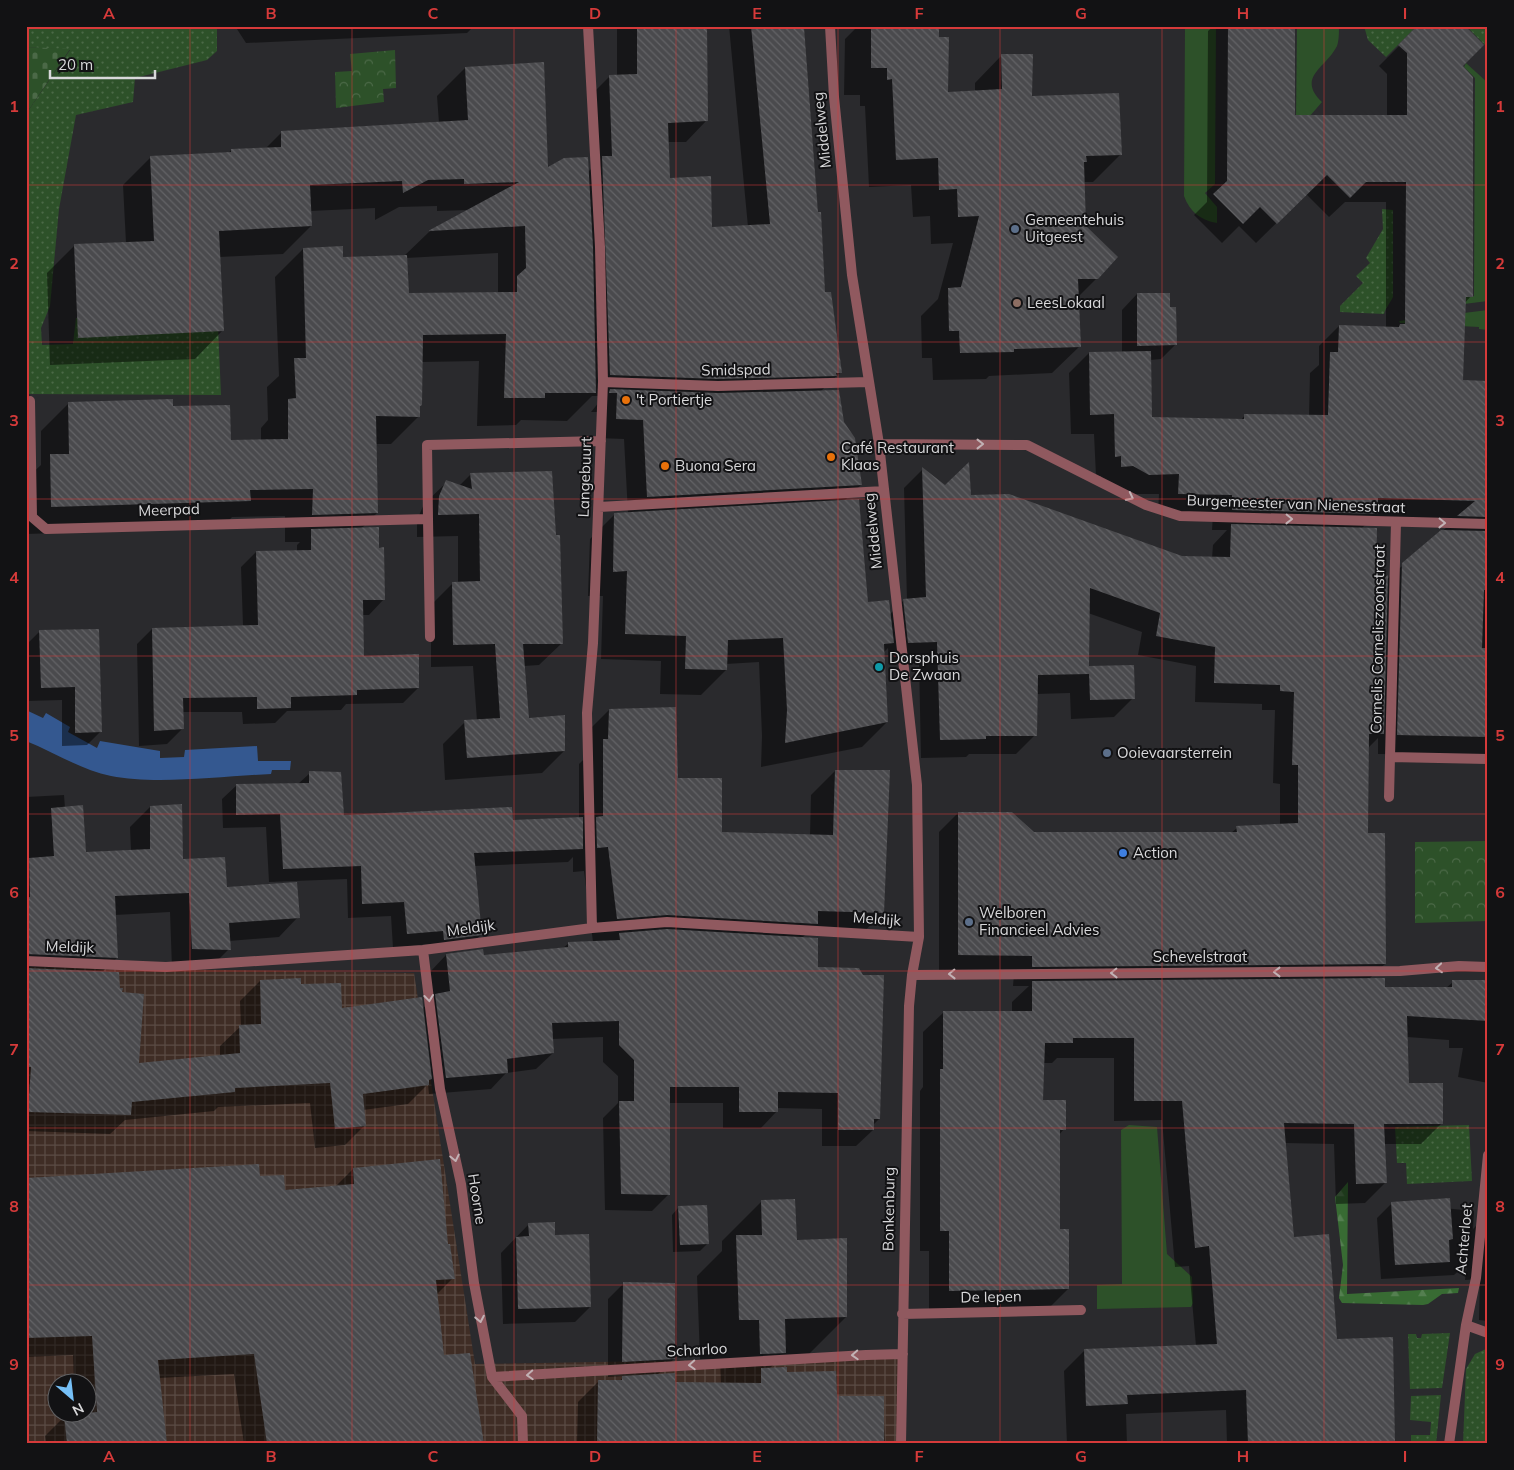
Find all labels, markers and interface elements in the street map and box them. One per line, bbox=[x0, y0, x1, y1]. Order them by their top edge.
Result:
text: A bbox=[103, 3, 115, 23]
text: B bbox=[265, 3, 277, 23]
text: C bbox=[428, 3, 439, 23]
text: D bbox=[589, 3, 601, 23]
text: E bbox=[752, 3, 762, 23]
text: F bbox=[914, 3, 924, 23]
text: G bbox=[1075, 3, 1087, 23]
text: H bbox=[1237, 3, 1249, 23]
text: I bbox=[1403, 3, 1407, 23]
scale bar bbox=[50, 48, 155, 80]
text: 20 m bbox=[58, 55, 93, 74]
street label: Middelweg bbox=[808, 91, 835, 169]
text: 1 bbox=[9, 96, 19, 116]
text: 1 bbox=[1495, 96, 1505, 116]
place label: Gemeentehuis Uitgeest bbox=[1025, 210, 1124, 246]
marker: Gemeentehuis Uitgeest bbox=[1009, 223, 1021, 235]
text: 2 bbox=[9, 253, 19, 273]
text: 2 bbox=[1495, 253, 1505, 273]
place label: LeesLokaal bbox=[1027, 293, 1105, 312]
marker: LeesLokaal bbox=[1011, 297, 1023, 309]
street label: Smidspad bbox=[701, 359, 771, 380]
place label: 't Portiertje bbox=[636, 390, 712, 409]
marker: 't Portiertje bbox=[620, 394, 632, 406]
text: 3 bbox=[9, 410, 19, 430]
text: 3 bbox=[1495, 410, 1505, 430]
street label: Langebuurt bbox=[574, 436, 595, 518]
place label: Café Restaurant Klaas bbox=[841, 438, 954, 474]
one-way arrow bbox=[976, 439, 984, 449]
marker: Café Restaurant Klaas bbox=[825, 451, 837, 463]
place label: Buona Sera bbox=[675, 456, 756, 475]
marker: Buona Sera bbox=[659, 460, 671, 472]
street label: Burgemeester van Nienesstraat bbox=[1186, 490, 1406, 517]
one-way arrow bbox=[1125, 491, 1134, 501]
street label: Middelweg bbox=[859, 492, 886, 570]
street label: Meerpad bbox=[138, 499, 200, 520]
one-way arrow bbox=[1286, 514, 1293, 524]
one-way arrow bbox=[1438, 517, 1446, 528]
street label: Cornelis Corneliszoonstraat bbox=[1366, 544, 1389, 734]
text: 4 bbox=[9, 567, 19, 587]
text: 4 bbox=[1495, 567, 1505, 587]
place label: Dorsphuis De Zwaan bbox=[889, 648, 961, 684]
marker: Dorsphuis De Zwaan bbox=[873, 661, 885, 673]
text: 5 bbox=[9, 725, 19, 745]
text: 5 bbox=[1495, 725, 1505, 745]
place label: Ooievaarsterrein bbox=[1117, 743, 1232, 762]
marker: Ooievaarsterrein bbox=[1101, 747, 1113, 759]
place label: Action bbox=[1133, 843, 1178, 862]
marker: Action bbox=[1117, 847, 1129, 859]
text: 6 bbox=[9, 882, 19, 902]
text: 6 bbox=[1495, 882, 1505, 902]
place label: Welboren Financieel Advies bbox=[979, 903, 1099, 939]
street label: Meldijk bbox=[852, 907, 902, 930]
street label: Meldijk bbox=[446, 915, 497, 940]
marker: Welboren Financieel Advies bbox=[963, 916, 975, 928]
street label: Meldijk bbox=[45, 936, 95, 957]
street label: Schevelstraat bbox=[1153, 947, 1247, 966]
one-way arrow bbox=[1435, 962, 1443, 973]
one-way arrow bbox=[1272, 967, 1280, 977]
one-way arrow bbox=[1110, 968, 1118, 978]
one-way arrow bbox=[947, 969, 955, 979]
one-way arrow bbox=[423, 995, 434, 1003]
text: 7 bbox=[9, 1039, 19, 1059]
text: 7 bbox=[1495, 1039, 1505, 1059]
one-way arrow bbox=[449, 1154, 460, 1163]
street label: Bonkenburg bbox=[878, 1167, 899, 1251]
street label: Hoorne bbox=[464, 1172, 491, 1226]
text: 8 bbox=[9, 1196, 19, 1216]
text: 8 bbox=[1495, 1196, 1505, 1216]
street label: Achterloet bbox=[1451, 1203, 1476, 1275]
street label: De Iepen bbox=[960, 1286, 1022, 1307]
one-way arrow bbox=[475, 1315, 485, 1323]
street label: Scharloo bbox=[666, 1338, 728, 1361]
one-way arrow bbox=[850, 1350, 858, 1361]
text: 9 bbox=[9, 1354, 19, 1374]
text: 9 bbox=[1495, 1354, 1505, 1374]
one-way arrow bbox=[688, 1360, 696, 1371]
one-way arrow bbox=[526, 1369, 534, 1380]
north arrow bbox=[48, 1372, 98, 1422]
text: N bbox=[69, 1399, 87, 1420]
text: A bbox=[103, 1446, 115, 1466]
text: B bbox=[265, 1446, 277, 1466]
text: C bbox=[428, 1446, 439, 1466]
text: D bbox=[589, 1446, 601, 1466]
text: E bbox=[752, 1446, 762, 1466]
text: F bbox=[914, 1446, 924, 1466]
text: G bbox=[1075, 1446, 1087, 1466]
text: H bbox=[1237, 1446, 1249, 1466]
text: I bbox=[1403, 1446, 1407, 1466]

